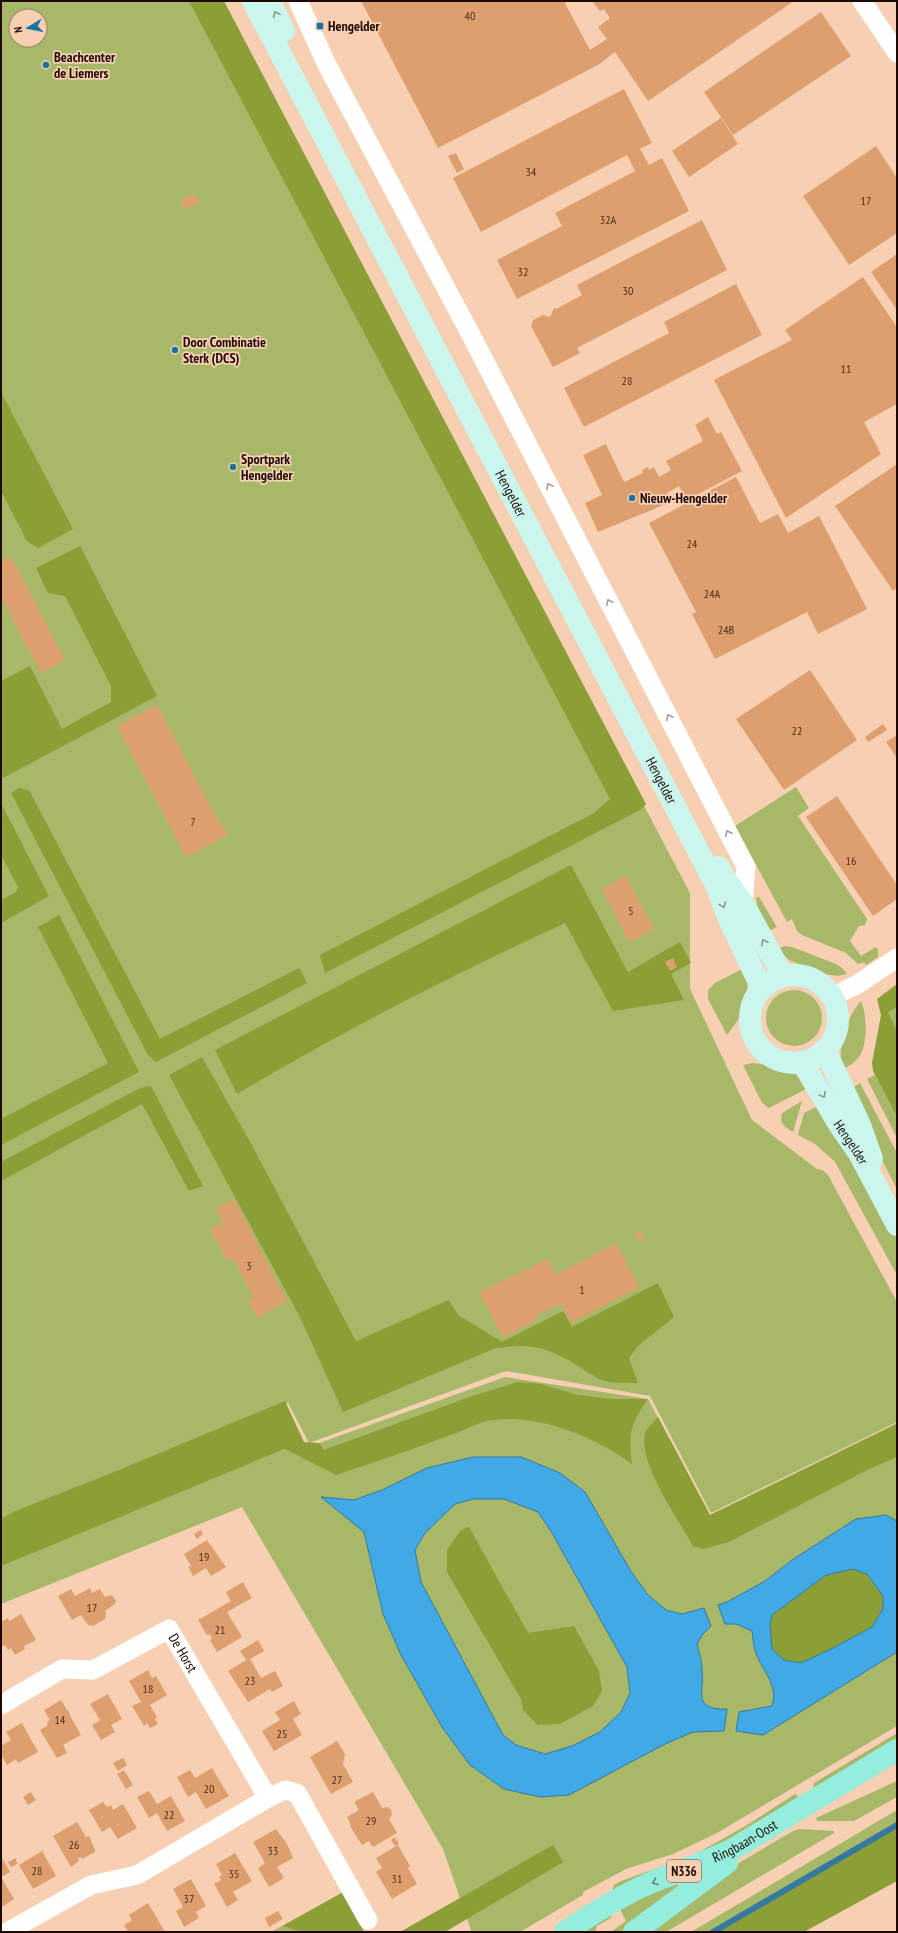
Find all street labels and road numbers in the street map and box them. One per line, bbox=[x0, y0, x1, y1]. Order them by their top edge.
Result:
street label: Hengelder bbox=[491, 467, 531, 520]
street label: Hengelder bbox=[642, 754, 681, 807]
street label: Hengelder bbox=[829, 1116, 872, 1168]
street label: De Horst bbox=[165, 1630, 202, 1676]
street label: Ringbaan-Oost bbox=[709, 1816, 781, 1866]
road number: N336 bbox=[667, 1860, 701, 1882]

